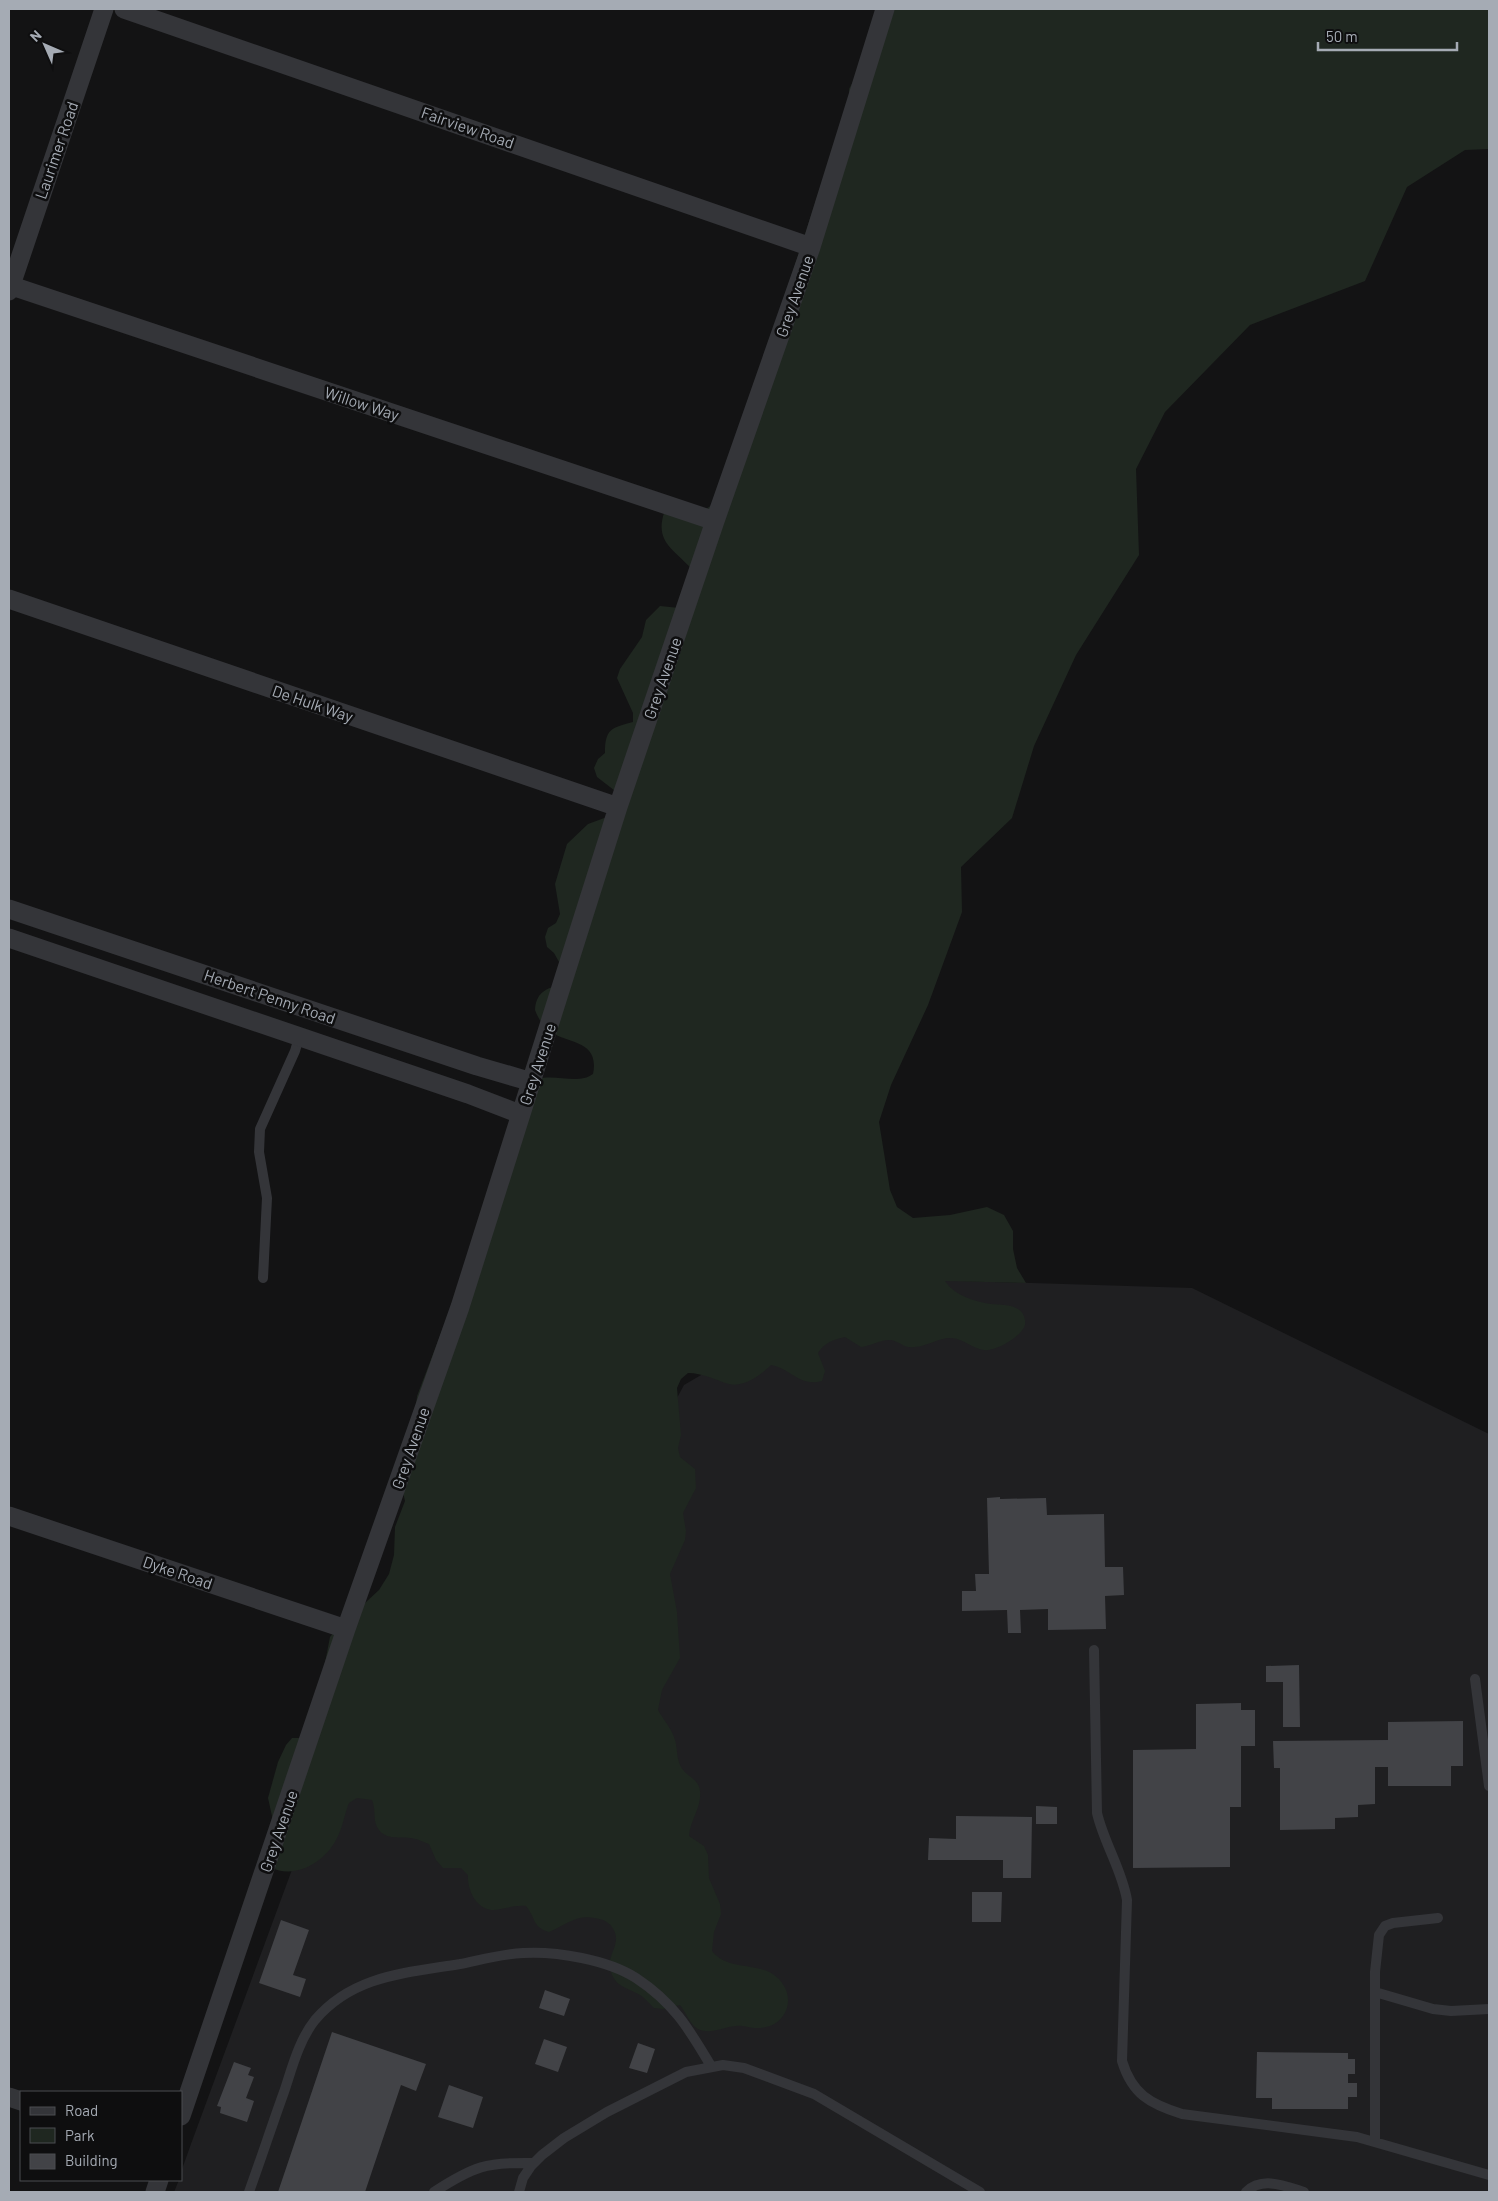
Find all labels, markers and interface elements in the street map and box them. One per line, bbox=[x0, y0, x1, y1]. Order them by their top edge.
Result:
north arrow bbox=[20, 20, 70, 70]
scale bar bbox=[1318, 20, 1457, 52]
text: N bbox=[26, 26, 45, 45]
text: 50 m bbox=[1326, 27, 1358, 45]
street label: Laurimer Road bbox=[30, 99, 82, 201]
street label: Fairview Road bbox=[419, 102, 517, 152]
street label: Grey Avenue bbox=[771, 253, 817, 339]
street label: Willow Way bbox=[322, 382, 402, 424]
street label: Grey Avenue bbox=[639, 635, 685, 721]
street label: De Hulk Way bbox=[270, 680, 357, 726]
street label: Herbert Penny Road bbox=[202, 965, 338, 1027]
street label: Grey Avenue bbox=[515, 1021, 559, 1107]
street label: Grey Avenue bbox=[387, 1405, 433, 1491]
street label: Dyke Road bbox=[141, 1551, 215, 1593]
street label: Grey Avenue bbox=[255, 1788, 301, 1874]
legend bbox=[20, 2091, 182, 2181]
text: Road bbox=[65, 2101, 98, 2119]
text: Park bbox=[65, 2126, 95, 2144]
text: Building bbox=[65, 2151, 118, 2169]

